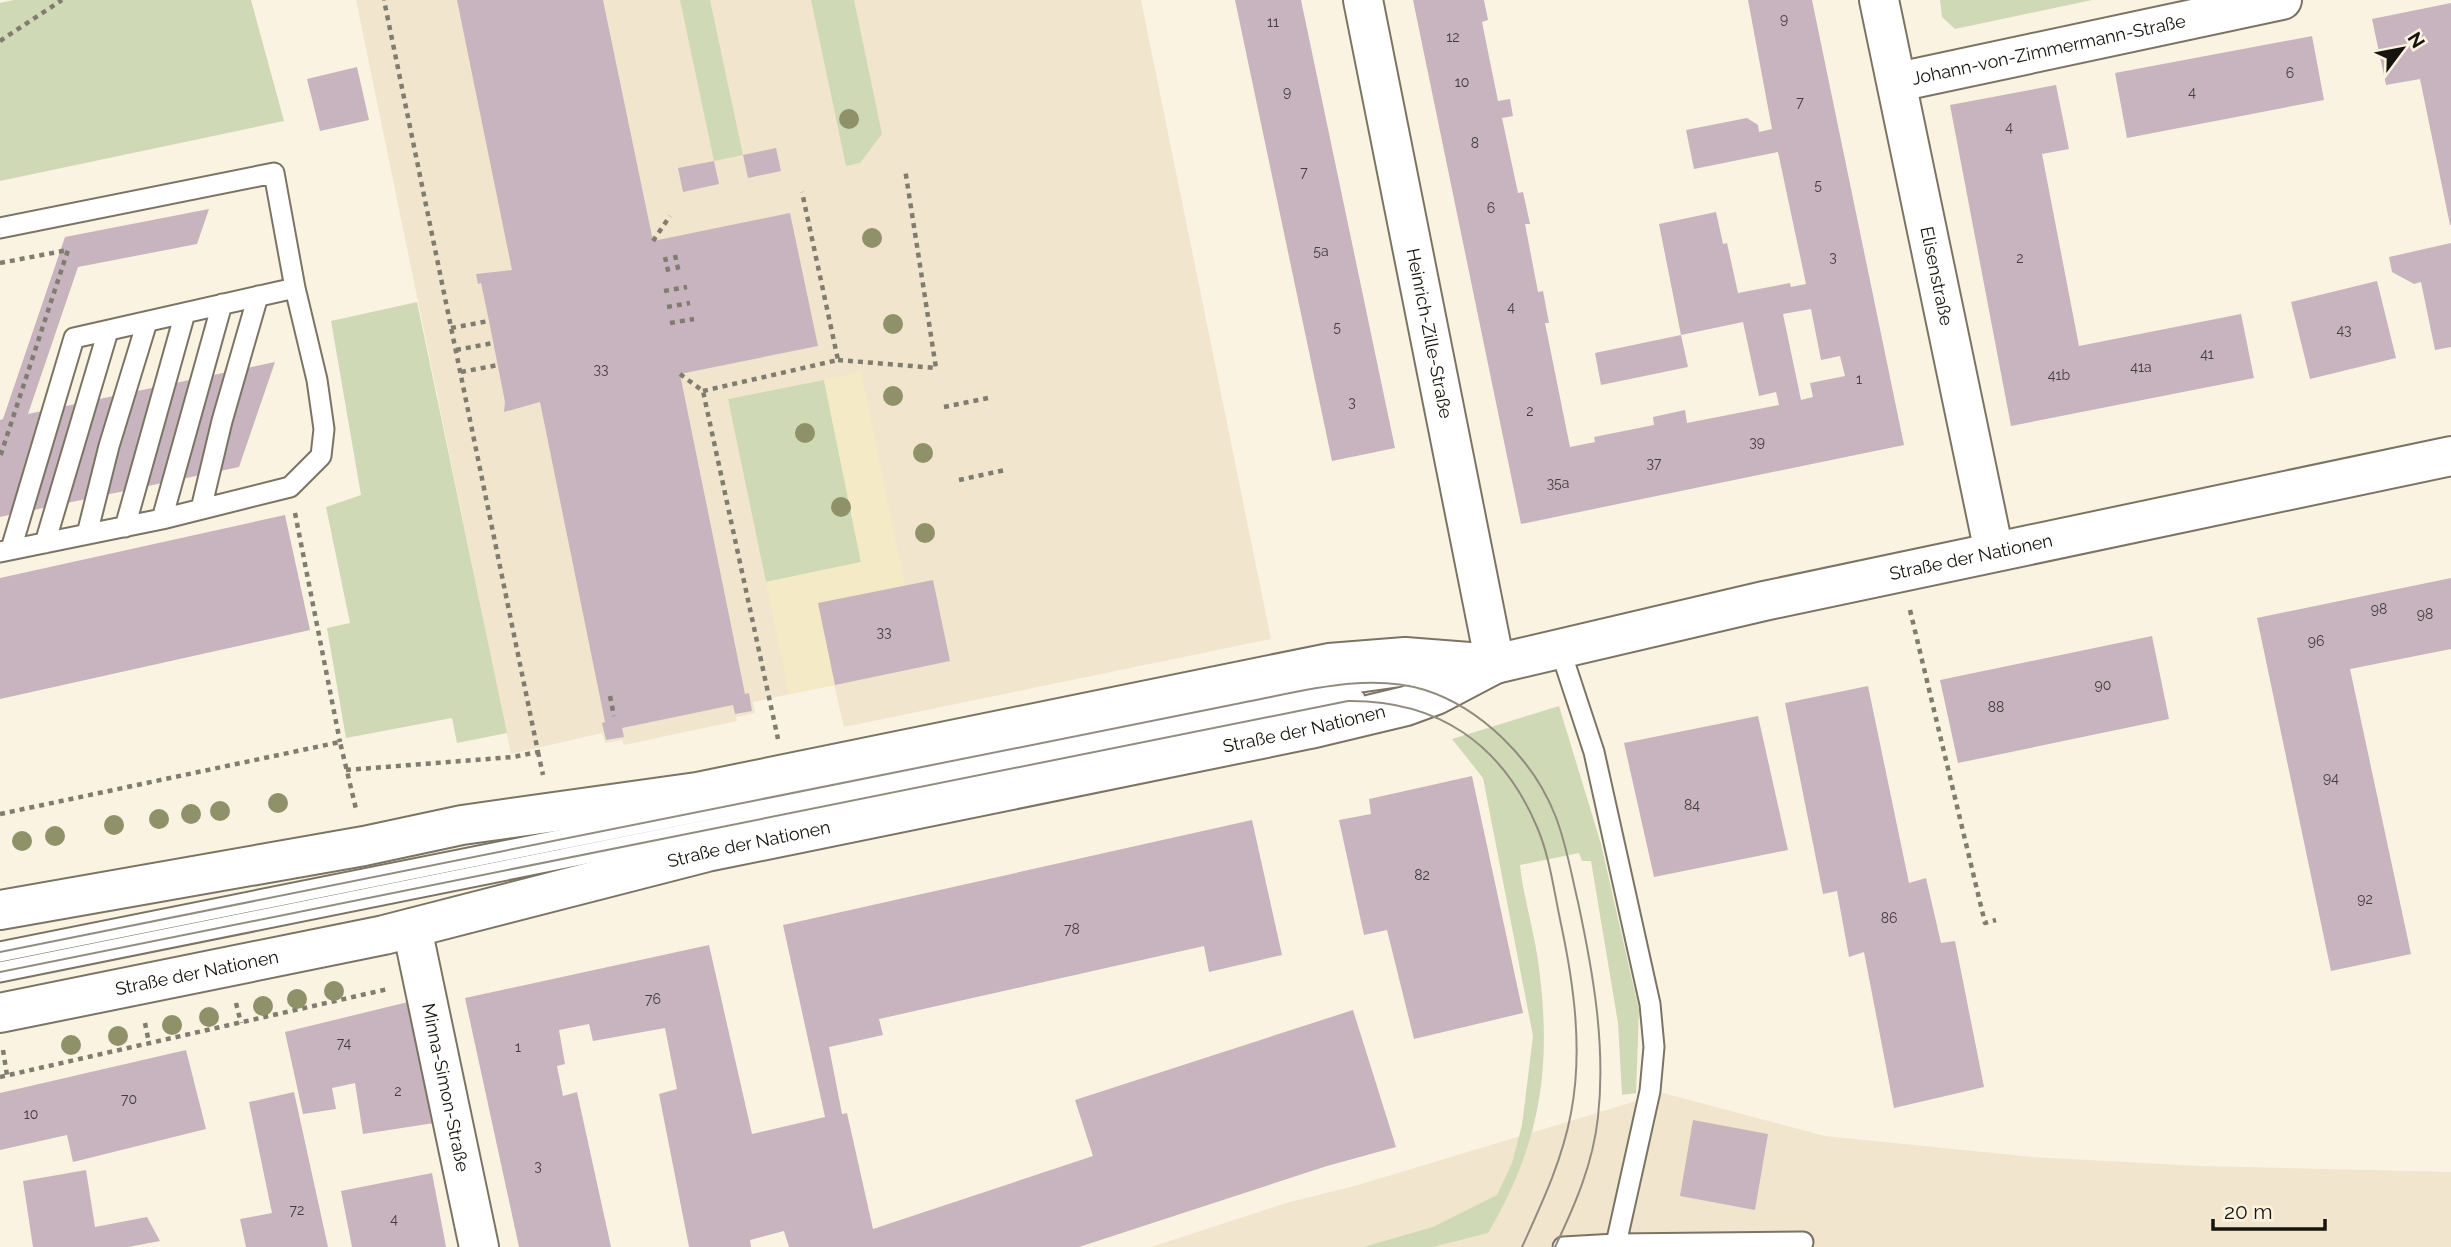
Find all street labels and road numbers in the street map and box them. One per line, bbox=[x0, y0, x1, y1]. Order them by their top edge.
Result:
street label: Johann-von-Zimmermann-Straße bbox=[1910, 10, 2188, 89]
street label: Elisenstraße bbox=[1916, 224, 1958, 328]
street label: Heinrich-Zille-Straße bbox=[1403, 246, 1457, 421]
street label: Straße der Nationen bbox=[1888, 529, 2054, 584]
street label: Straße der Nationen bbox=[1221, 700, 1388, 757]
street label: Straße der Nationen bbox=[665, 816, 832, 872]
street label: Straße der Nationen bbox=[113, 946, 280, 999]
street label: Minna-Simon-Straße bbox=[418, 1001, 474, 1174]

